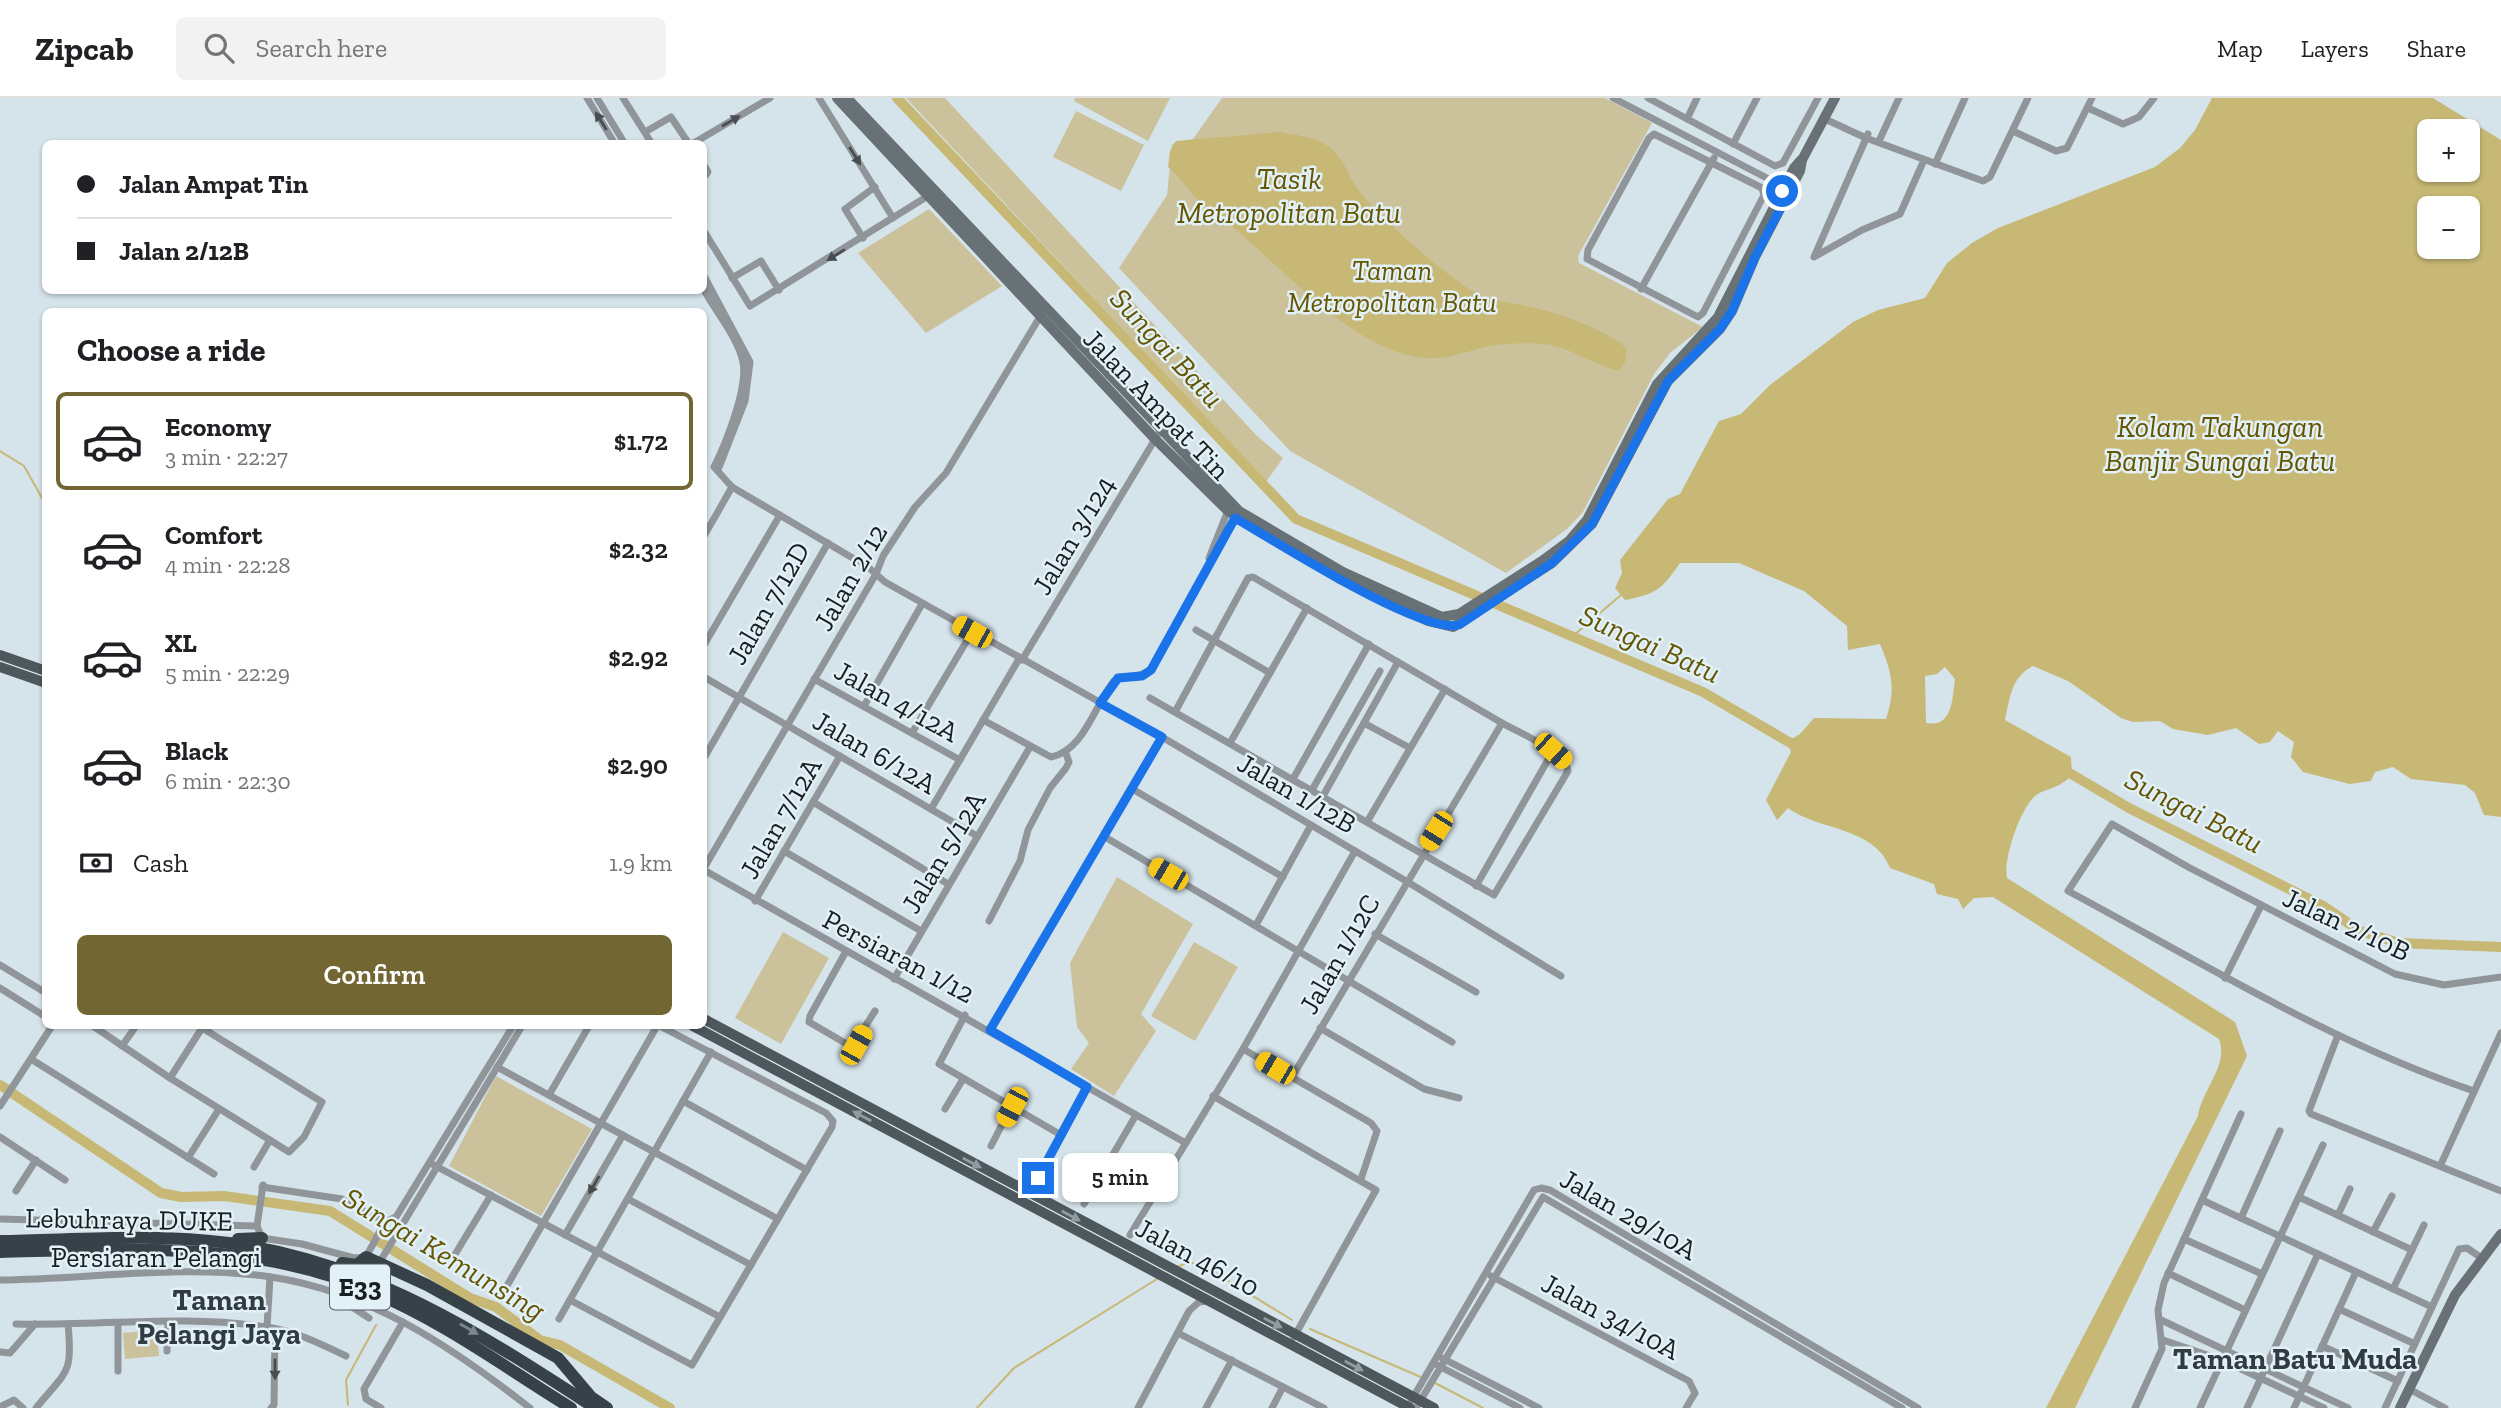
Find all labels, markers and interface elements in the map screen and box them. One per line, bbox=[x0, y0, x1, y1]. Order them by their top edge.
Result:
search box bbox=[176, 17, 666, 80]
text: Zipcab bbox=[35, 29, 134, 68]
icon: search bbox=[200, 29, 238, 67]
text: Search here bbox=[256, 32, 387, 64]
text: Map bbox=[2217, 34, 2263, 63]
text: Layers bbox=[2301, 34, 2369, 63]
text: Share bbox=[2407, 34, 2466, 63]
one-way arrow bbox=[594, 111, 607, 130]
one-way arrow bbox=[721, 115, 741, 127]
map controls bbox=[2417, 119, 2480, 259]
button: + bbox=[2417, 119, 2480, 182]
one-way arrow bbox=[849, 146, 862, 166]
water label: Tasik Metropolitan Batu bbox=[1177, 161, 1401, 231]
text: Jalan Ampat Tin bbox=[119, 168, 308, 200]
route start bbox=[1766, 175, 1798, 207]
button: − bbox=[2417, 196, 2480, 259]
text: Jalan 2/12B bbox=[119, 235, 249, 267]
one-way arrow bbox=[826, 248, 845, 261]
park label: Taman Metropolitan Batu bbox=[1287, 254, 1497, 319]
water label: Sungai Batu bbox=[1102, 281, 1232, 415]
street label: Jalan Ampat Tin bbox=[1076, 322, 1237, 487]
text: Choose a ride bbox=[77, 331, 265, 369]
water label: Kolam Takungan Banjir Sungai Batu bbox=[2105, 409, 2335, 479]
icon: car bbox=[81, 410, 144, 473]
text: Economy bbox=[165, 411, 271, 443]
text: $1.72 bbox=[614, 425, 668, 457]
text: 3 min · 22:27 bbox=[165, 443, 288, 471]
street label: Jalan 3/124 bbox=[1025, 470, 1122, 600]
icon: car bbox=[81, 518, 144, 581]
street label: Jalan 2/12 bbox=[807, 518, 894, 637]
text: Comfort bbox=[165, 519, 262, 551]
text: $2.32 bbox=[609, 533, 668, 565]
street label: Jalan 7/12D bbox=[720, 536, 817, 670]
text: 4 min · 22:28 bbox=[165, 551, 291, 579]
water label: Sungai Batu bbox=[1574, 597, 1726, 691]
car bbox=[949, 613, 996, 651]
icon: car bbox=[81, 626, 144, 689]
text: XL bbox=[165, 627, 197, 659]
text: $2.92 bbox=[608, 641, 668, 673]
street label: Jalan 4/12A bbox=[829, 654, 965, 749]
text: 5 min · 22:29 bbox=[165, 659, 290, 687]
street label: Jalan 6/12A bbox=[807, 704, 943, 801]
car bbox=[1531, 729, 1576, 773]
icon: car bbox=[81, 734, 144, 797]
text: Black bbox=[165, 735, 228, 767]
street label: Jalan 1/12B bbox=[1232, 746, 1362, 841]
text: $2.90 bbox=[607, 749, 668, 781]
street label: Jalan 7/12A bbox=[733, 751, 829, 885]
water label: Sungai Batu bbox=[2119, 761, 2269, 861]
text: 6 min · 22:30 bbox=[165, 767, 291, 795]
street label: Jalan 5/12A bbox=[894, 785, 993, 919]
car bbox=[1416, 808, 1457, 854]
icon: cash bbox=[77, 844, 115, 882]
text: Cash bbox=[133, 847, 188, 879]
text: 1.9 km bbox=[609, 849, 672, 877]
car bbox=[1145, 854, 1192, 894]
street label: Jalan 2/10B bbox=[2278, 881, 2416, 968]
street label: Jalan 1/12C bbox=[1292, 889, 1387, 1020]
street label: Persiaran 1/12 bbox=[817, 903, 980, 1010]
button: Confirm bbox=[77, 935, 672, 1015]
car bbox=[837, 1022, 876, 1068]
car bbox=[1252, 1048, 1299, 1088]
car bbox=[993, 1084, 1032, 1130]
one-way arrow bbox=[852, 1111, 872, 1122]
callout: 5 min bbox=[1062, 1154, 1178, 1202]
one-way arrow bbox=[962, 1157, 981, 1169]
route end bbox=[1022, 1162, 1054, 1194]
street label: Jalan 29/10A bbox=[1554, 1162, 1704, 1267]
text: 5 min bbox=[1092, 1163, 1148, 1191]
one-way arrow bbox=[588, 1175, 600, 1195]
water label: Sungai Kemunsing bbox=[336, 1180, 552, 1329]
street label: Lebuhraya DUKE bbox=[25, 1201, 233, 1238]
one-way arrow bbox=[1062, 1210, 1081, 1222]
street label: Jalan 46/10 bbox=[1130, 1211, 1265, 1304]
street label: Persiaran Pelangi bbox=[51, 1241, 261, 1274]
road number: E33 bbox=[330, 1264, 390, 1310]
street label: Jalan 34/10A bbox=[1536, 1266, 1686, 1367]
district label: Taman Pelangi Jaya bbox=[137, 1282, 301, 1352]
one-way arrow bbox=[1263, 1317, 1283, 1328]
one-way arrow bbox=[459, 1323, 478, 1335]
district label: Taman Batu Muda bbox=[2173, 1341, 2417, 1377]
one-way arrow bbox=[269, 1358, 281, 1380]
one-way arrow bbox=[1345, 1359, 1365, 1371]

